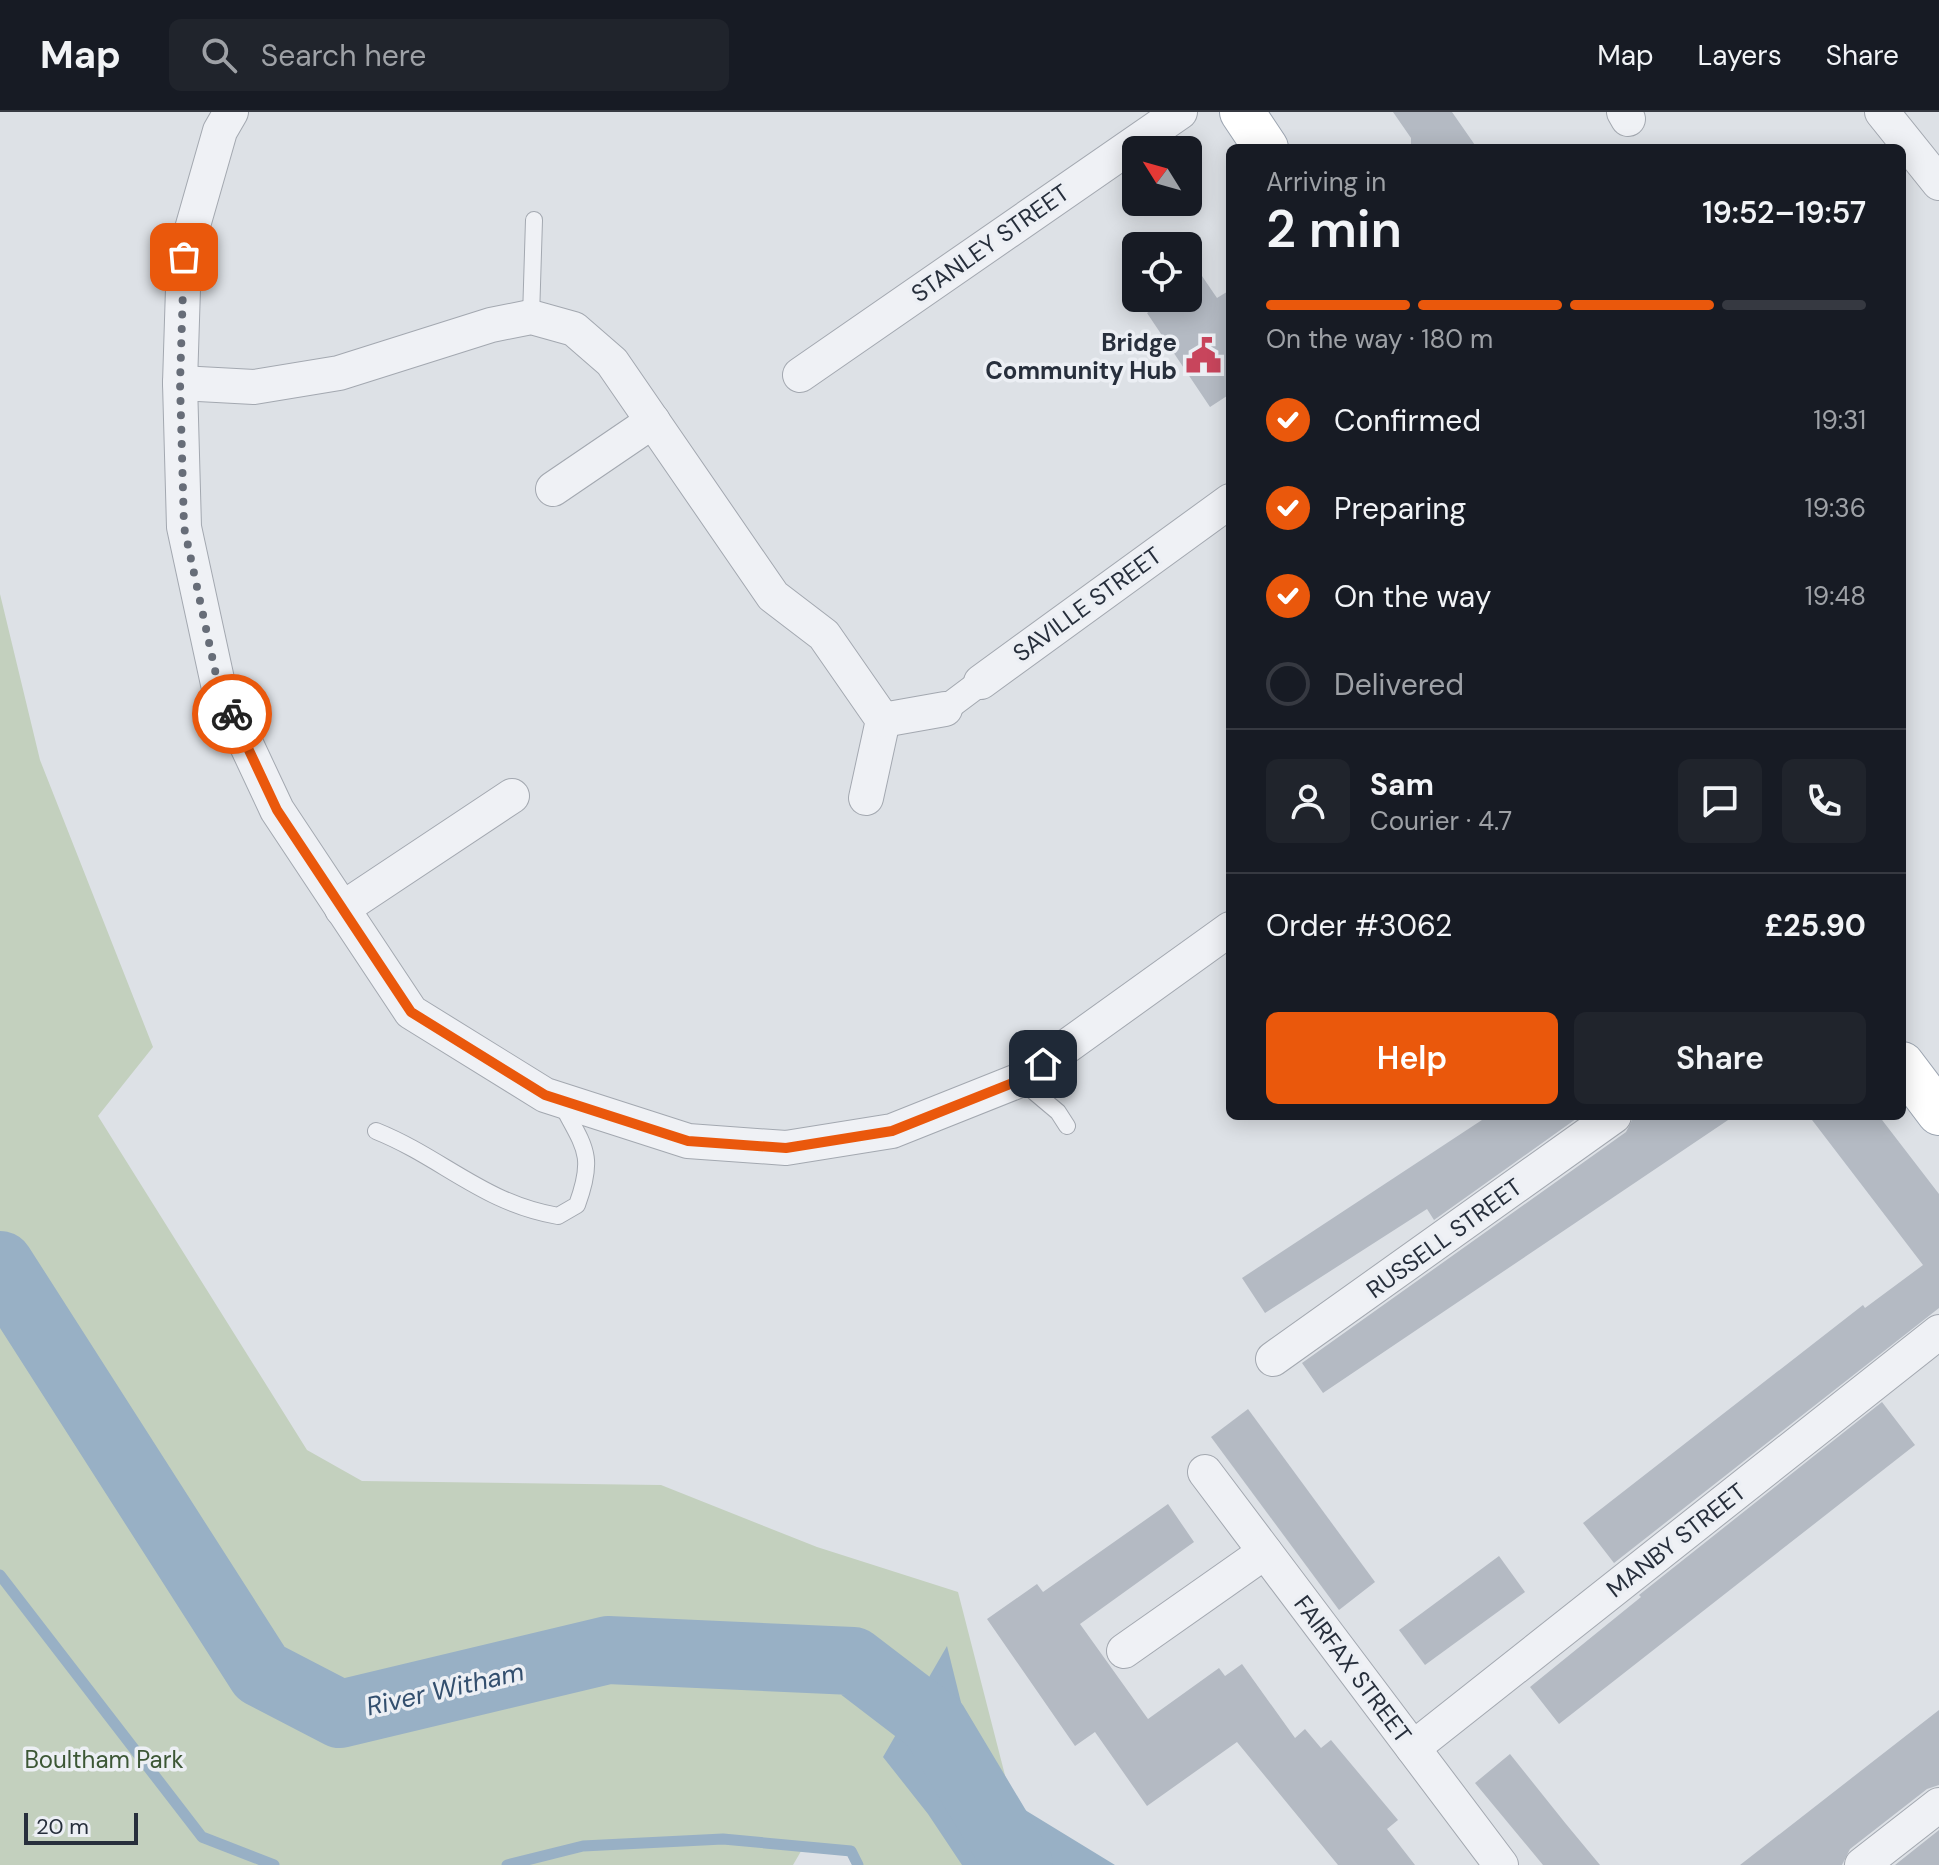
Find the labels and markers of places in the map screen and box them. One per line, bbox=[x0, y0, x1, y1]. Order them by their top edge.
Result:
pin bbox=[150, 223, 218, 291]
place label: Bridge Community Hub bbox=[985, 327, 1177, 386]
public building icon: Bridge Community Hub bbox=[1184, 337, 1222, 375]
pin bbox=[1009, 1030, 1077, 1098]

